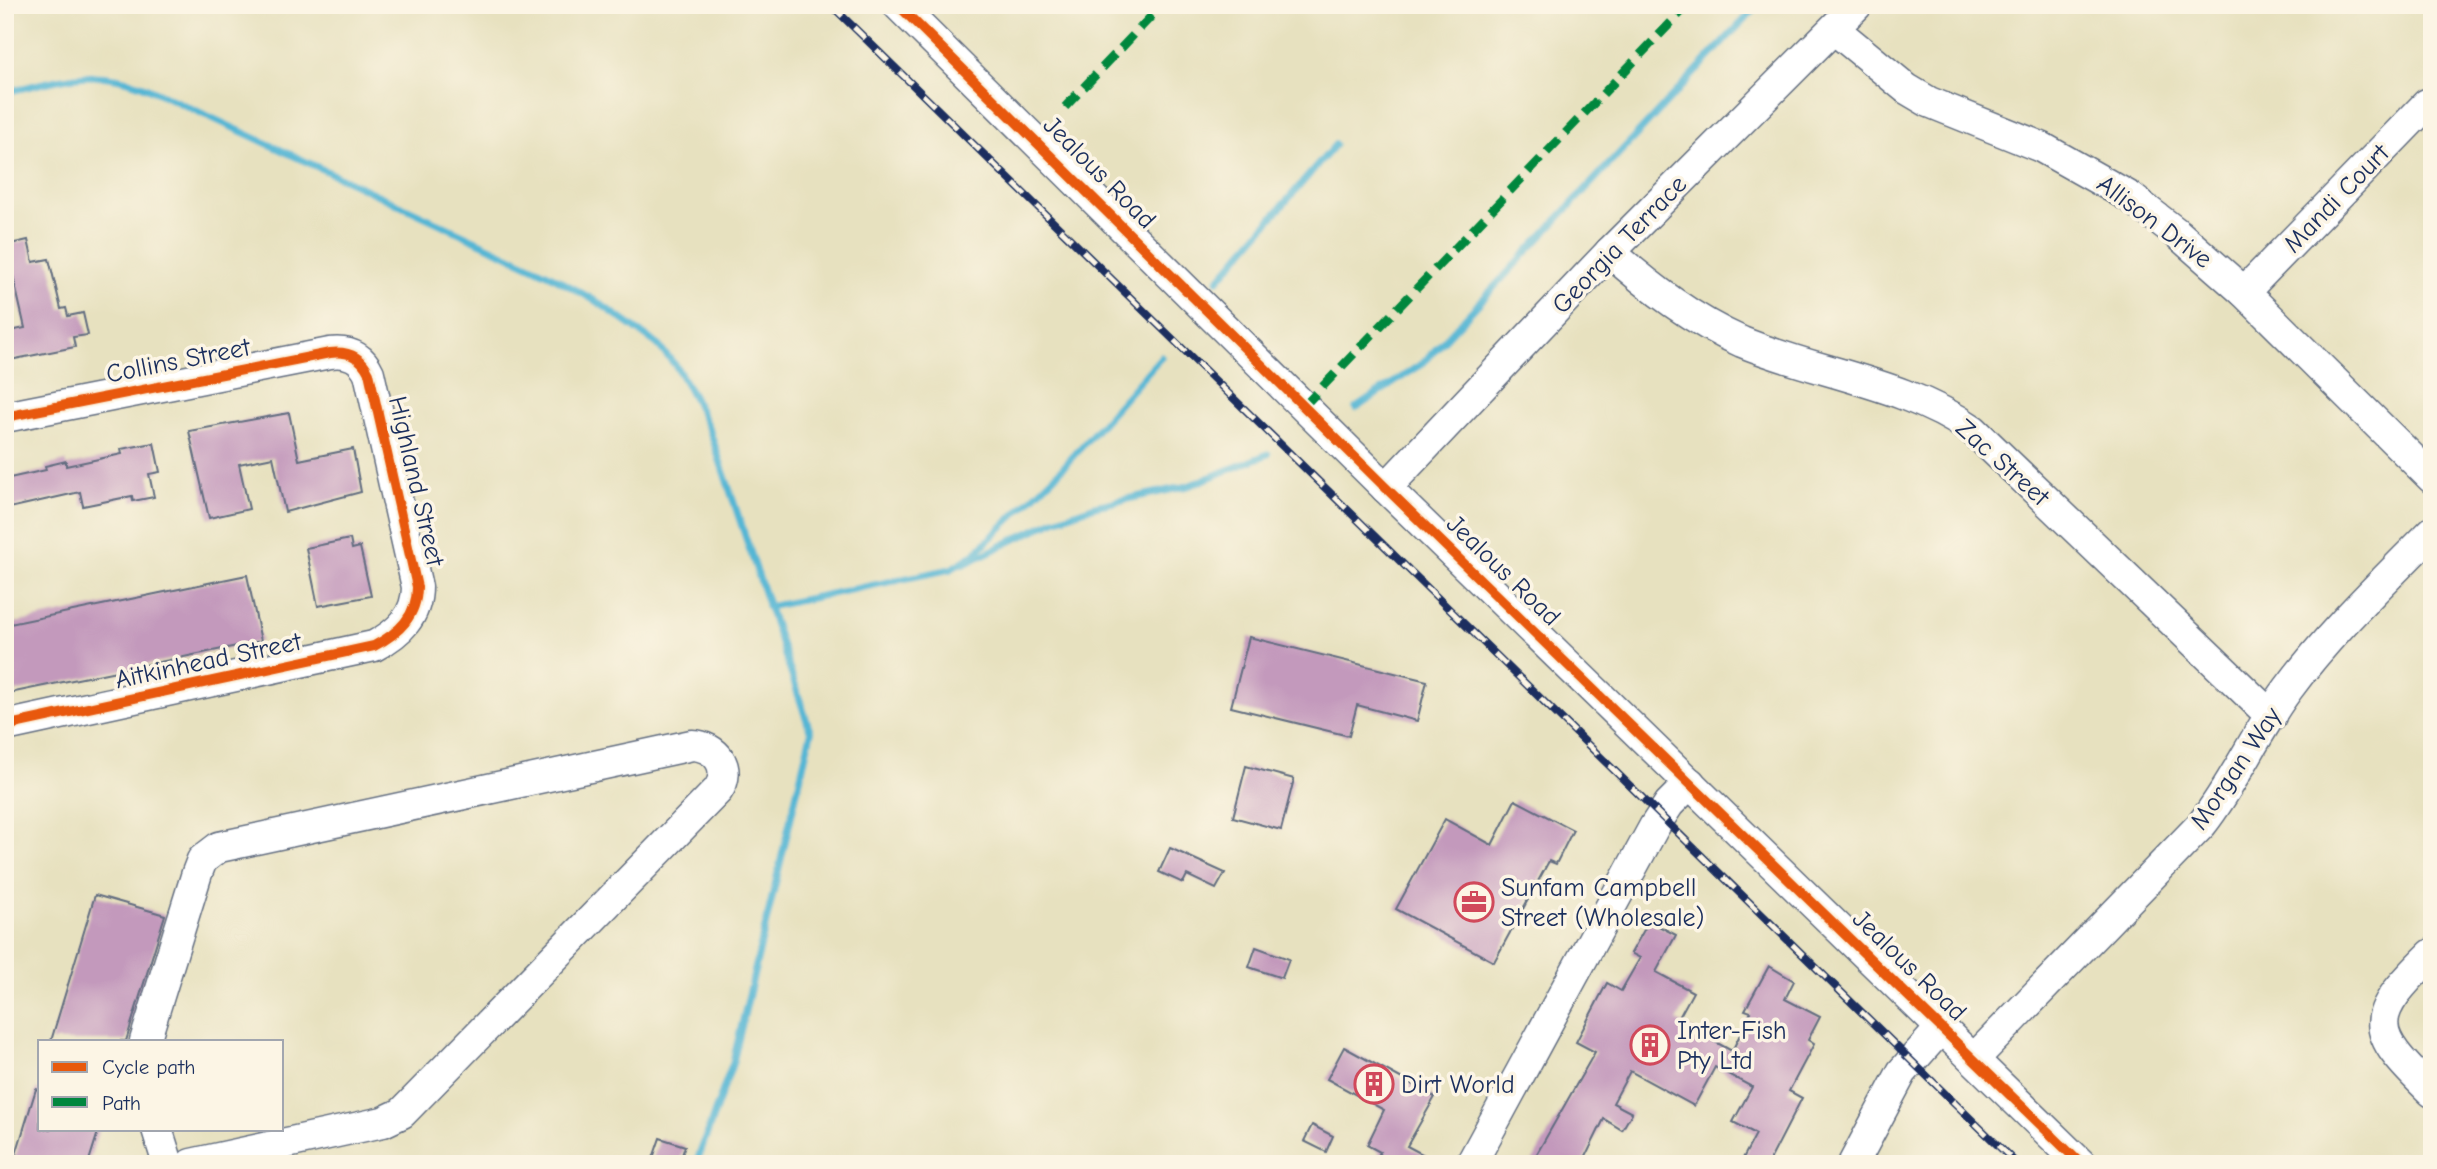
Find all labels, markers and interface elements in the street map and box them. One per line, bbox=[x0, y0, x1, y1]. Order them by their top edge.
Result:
street label: Jealous Road bbox=[1037, 110, 1162, 235]
street label: Mandi Court bbox=[2278, 137, 2397, 259]
street label: Georgia Terrace bbox=[1546, 169, 1693, 320]
street label: Allison Drive bbox=[2091, 169, 2218, 275]
street label: Collins Street bbox=[104, 332, 254, 390]
street label: Highland Street bbox=[382, 393, 451, 571]
street label: Zac Street bbox=[1950, 413, 2056, 513]
street label: Jealous Road bbox=[1440, 509, 1566, 632]
street label: Aitkinhead Street bbox=[113, 626, 305, 695]
street label: Morgan Way bbox=[2184, 701, 2288, 835]
place label: Sunfam Campbell Street (Wholesale) bbox=[1501, 873, 1705, 933]
office icon: Sunfam Campbell Street (Wholesale) bbox=[1453, 881, 1495, 923]
street label: Jealous Road bbox=[1846, 904, 1972, 1027]
place label: Inter-Fish Pty Ltd bbox=[1677, 1016, 1787, 1076]
building icon: Inter-Fish Pty Ltd bbox=[1629, 1024, 1671, 1066]
legend bbox=[38, 1040, 284, 1130]
text: Cycle path bbox=[102, 1055, 195, 1079]
building icon: Dirt World bbox=[1353, 1063, 1395, 1105]
place label: Dirt World bbox=[1401, 1070, 1515, 1100]
text: Path bbox=[102, 1091, 141, 1115]

